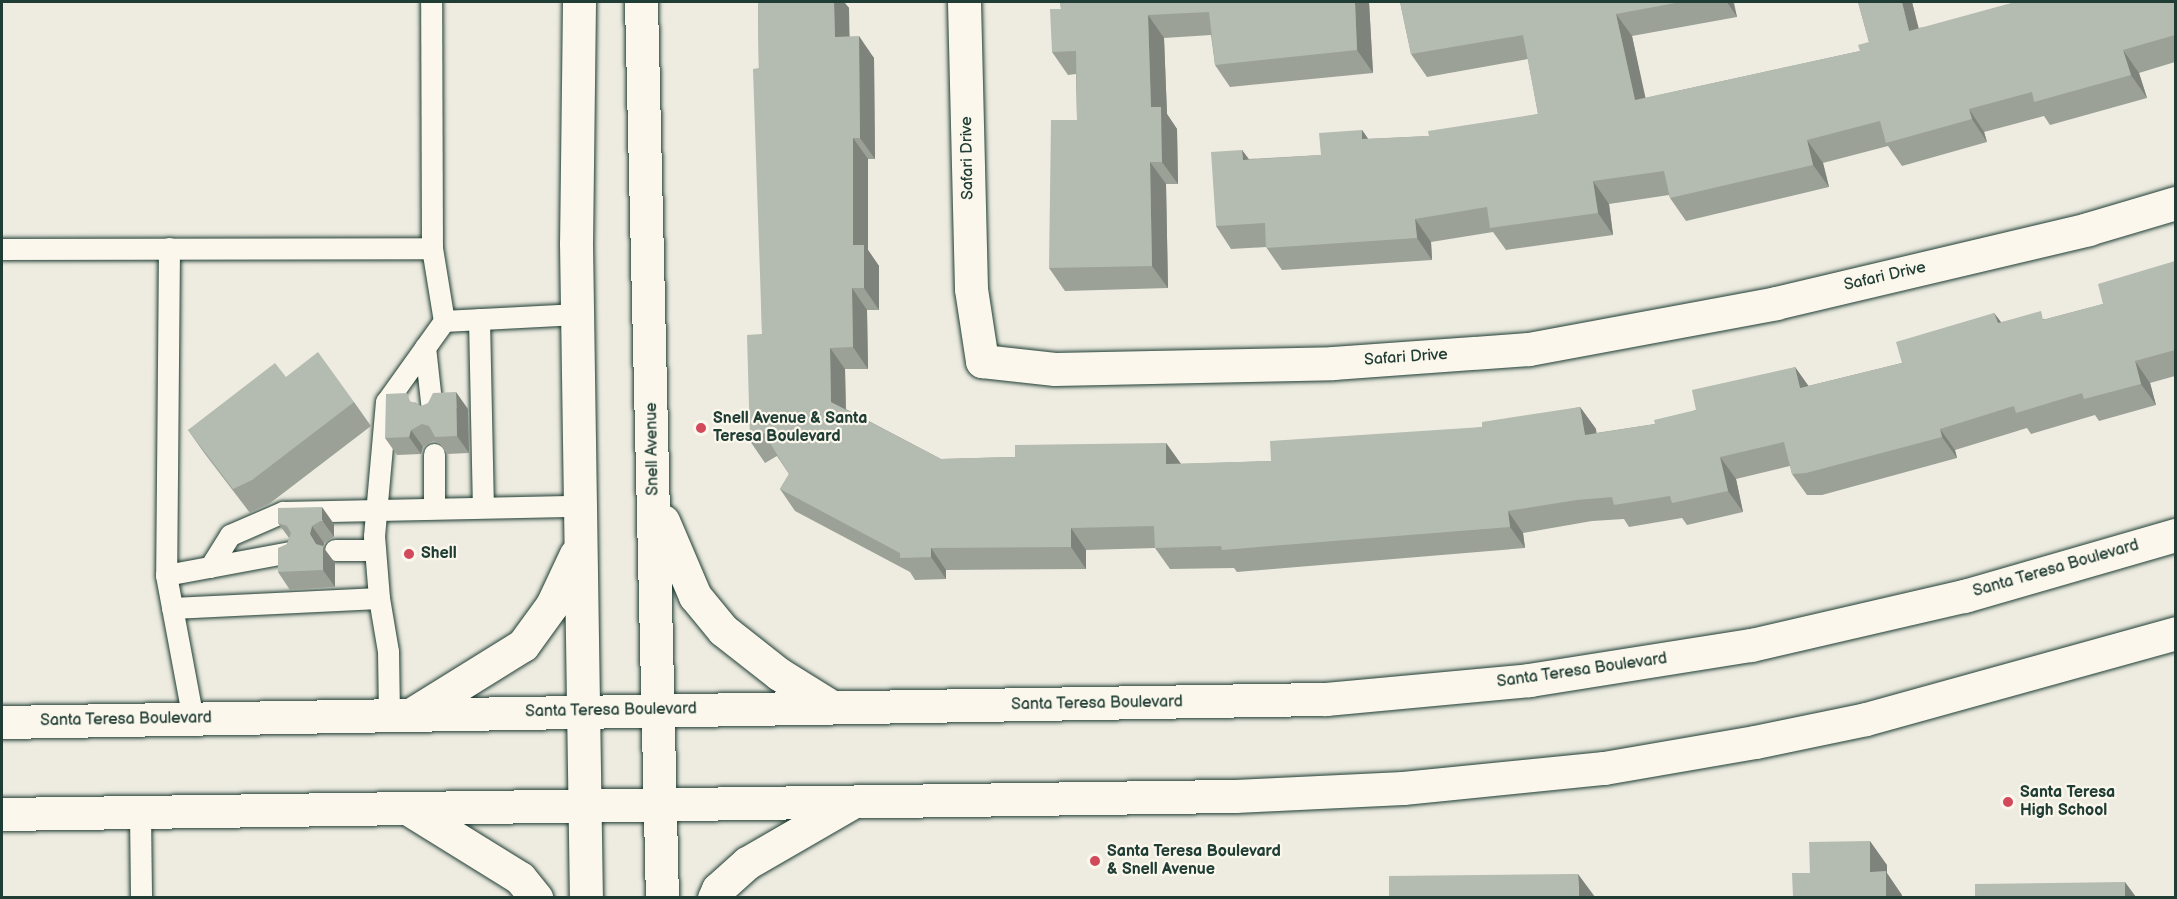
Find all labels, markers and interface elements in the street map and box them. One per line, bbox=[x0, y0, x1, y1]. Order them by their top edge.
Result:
street label: Safari Drive bbox=[958, 116, 978, 200]
street label: Safari Drive bbox=[1842, 258, 1928, 296]
street label: Safari Drive bbox=[1364, 346, 1448, 370]
street label: Snell Avenue bbox=[643, 402, 663, 496]
place label: Snell Avenue & Santa Teresa Boulevard bbox=[713, 409, 867, 447]
marker: Snell Avenue & Santa Teresa Boulevard bbox=[694, 421, 708, 435]
street label: Santa Teresa Boulevard bbox=[1971, 536, 2141, 602]
place label: Shell bbox=[421, 544, 457, 564]
marker: Shell bbox=[402, 547, 416, 561]
street label: Santa Teresa Boulevard bbox=[1495, 650, 1669, 692]
street label: Santa Teresa Boulevard bbox=[1011, 693, 1183, 715]
street label: Santa Teresa Boulevard bbox=[525, 700, 697, 722]
street label: Santa Teresa Boulevard bbox=[40, 709, 212, 731]
place label: Santa Teresa High School bbox=[2020, 783, 2115, 821]
marker: Santa Teresa High School bbox=[2001, 795, 2015, 809]
place label: Santa Teresa Boulevard & Snell Avenue bbox=[1107, 842, 1281, 880]
marker: Santa Teresa Boulevard & Snell Avenue bbox=[1088, 854, 1102, 868]

